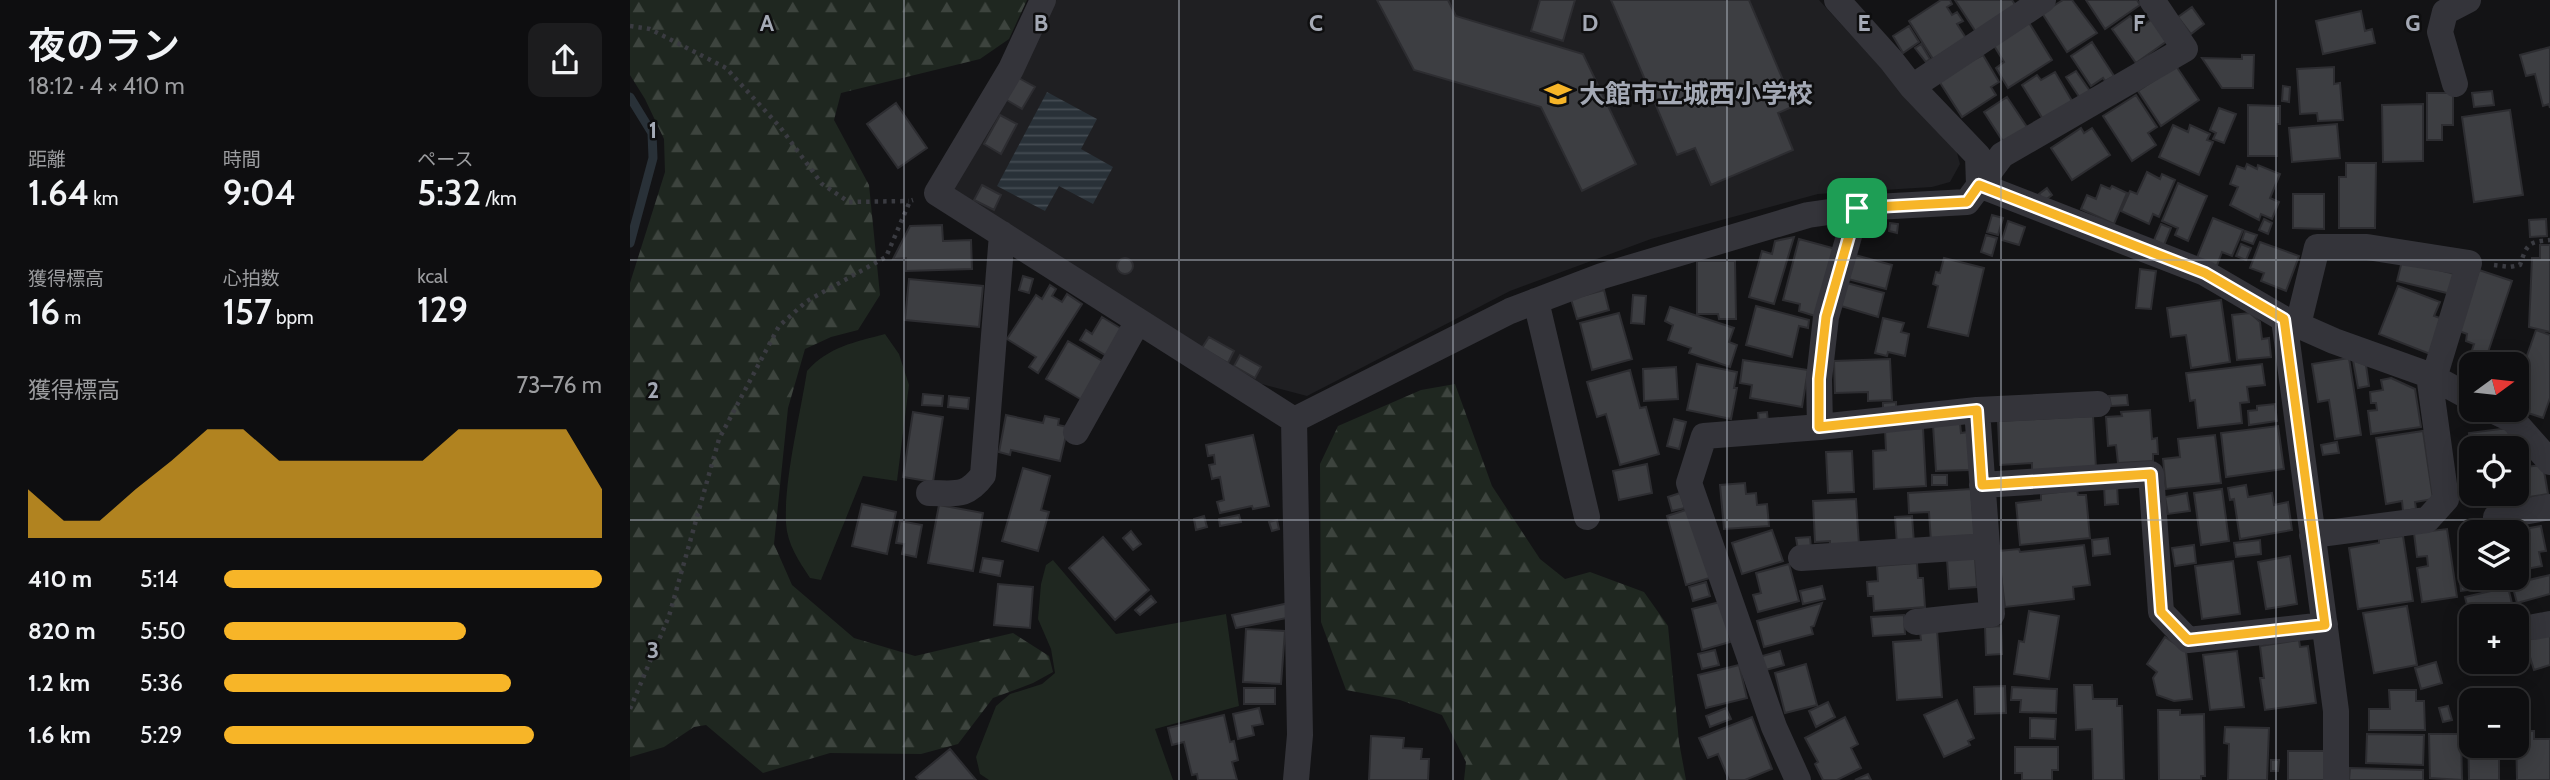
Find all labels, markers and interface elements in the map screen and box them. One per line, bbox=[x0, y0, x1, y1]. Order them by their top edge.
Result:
text: A bbox=[760, 9, 775, 37]
text: B bbox=[1034, 9, 1048, 37]
text: C bbox=[1309, 9, 1323, 37]
text: D bbox=[1582, 9, 1598, 37]
text: E bbox=[1857, 9, 1871, 37]
text: F bbox=[2133, 9, 2145, 37]
text: G bbox=[2405, 9, 2421, 37]
text: 夜のラン bbox=[28, 22, 180, 69]
button: share bbox=[528, 23, 602, 97]
text: 18:12 · 4 × 410 m bbox=[28, 72, 185, 100]
place label: 大館市立城西小学校 bbox=[1579, 78, 1813, 110]
school or university icon: 大館市立城西小学校 bbox=[1543, 79, 1573, 109]
text: 1 bbox=[649, 116, 657, 144]
text: 距離 bbox=[28, 148, 66, 171]
text: 時間 bbox=[223, 148, 261, 171]
text: ペース bbox=[417, 148, 473, 171]
text: 1.64 bbox=[28, 171, 89, 214]
text: 9:04 bbox=[223, 171, 296, 214]
text: 5:32 bbox=[417, 171, 481, 214]
pin bbox=[1827, 178, 1887, 238]
text: km bbox=[89, 187, 118, 210]
text: /km bbox=[481, 187, 517, 210]
icon: arrive bbox=[1838, 189, 1876, 227]
text: kcal bbox=[417, 265, 448, 288]
text: 獲得標高 bbox=[28, 267, 104, 290]
text: 心拍数 bbox=[223, 267, 280, 290]
text: 129 bbox=[417, 288, 468, 331]
text: 16 bbox=[28, 290, 60, 333]
text: 157 bbox=[223, 290, 272, 333]
text: m bbox=[60, 306, 81, 329]
text: bpm bbox=[272, 306, 314, 329]
north arrow bbox=[2459, 352, 2529, 422]
map controls bbox=[2459, 352, 2529, 758]
text: 73–76 m bbox=[517, 371, 602, 399]
text: 獲得標高 bbox=[28, 376, 120, 404]
text: 2 bbox=[647, 376, 659, 404]
button: locate bbox=[2459, 436, 2529, 506]
button: layers bbox=[2459, 520, 2529, 590]
text: 410 m bbox=[28, 565, 92, 593]
text: 5:14 bbox=[140, 565, 178, 593]
button: + bbox=[2459, 604, 2529, 674]
text: 820 m bbox=[28, 617, 95, 645]
text: 5:50 bbox=[140, 617, 186, 645]
text: 3 bbox=[647, 636, 659, 664]
text: 1.2 km bbox=[28, 669, 90, 697]
text: 5:36 bbox=[140, 669, 183, 697]
button: − bbox=[2459, 688, 2529, 758]
text: 1.6 km bbox=[28, 721, 91, 749]
text: 5:29 bbox=[140, 721, 182, 749]

